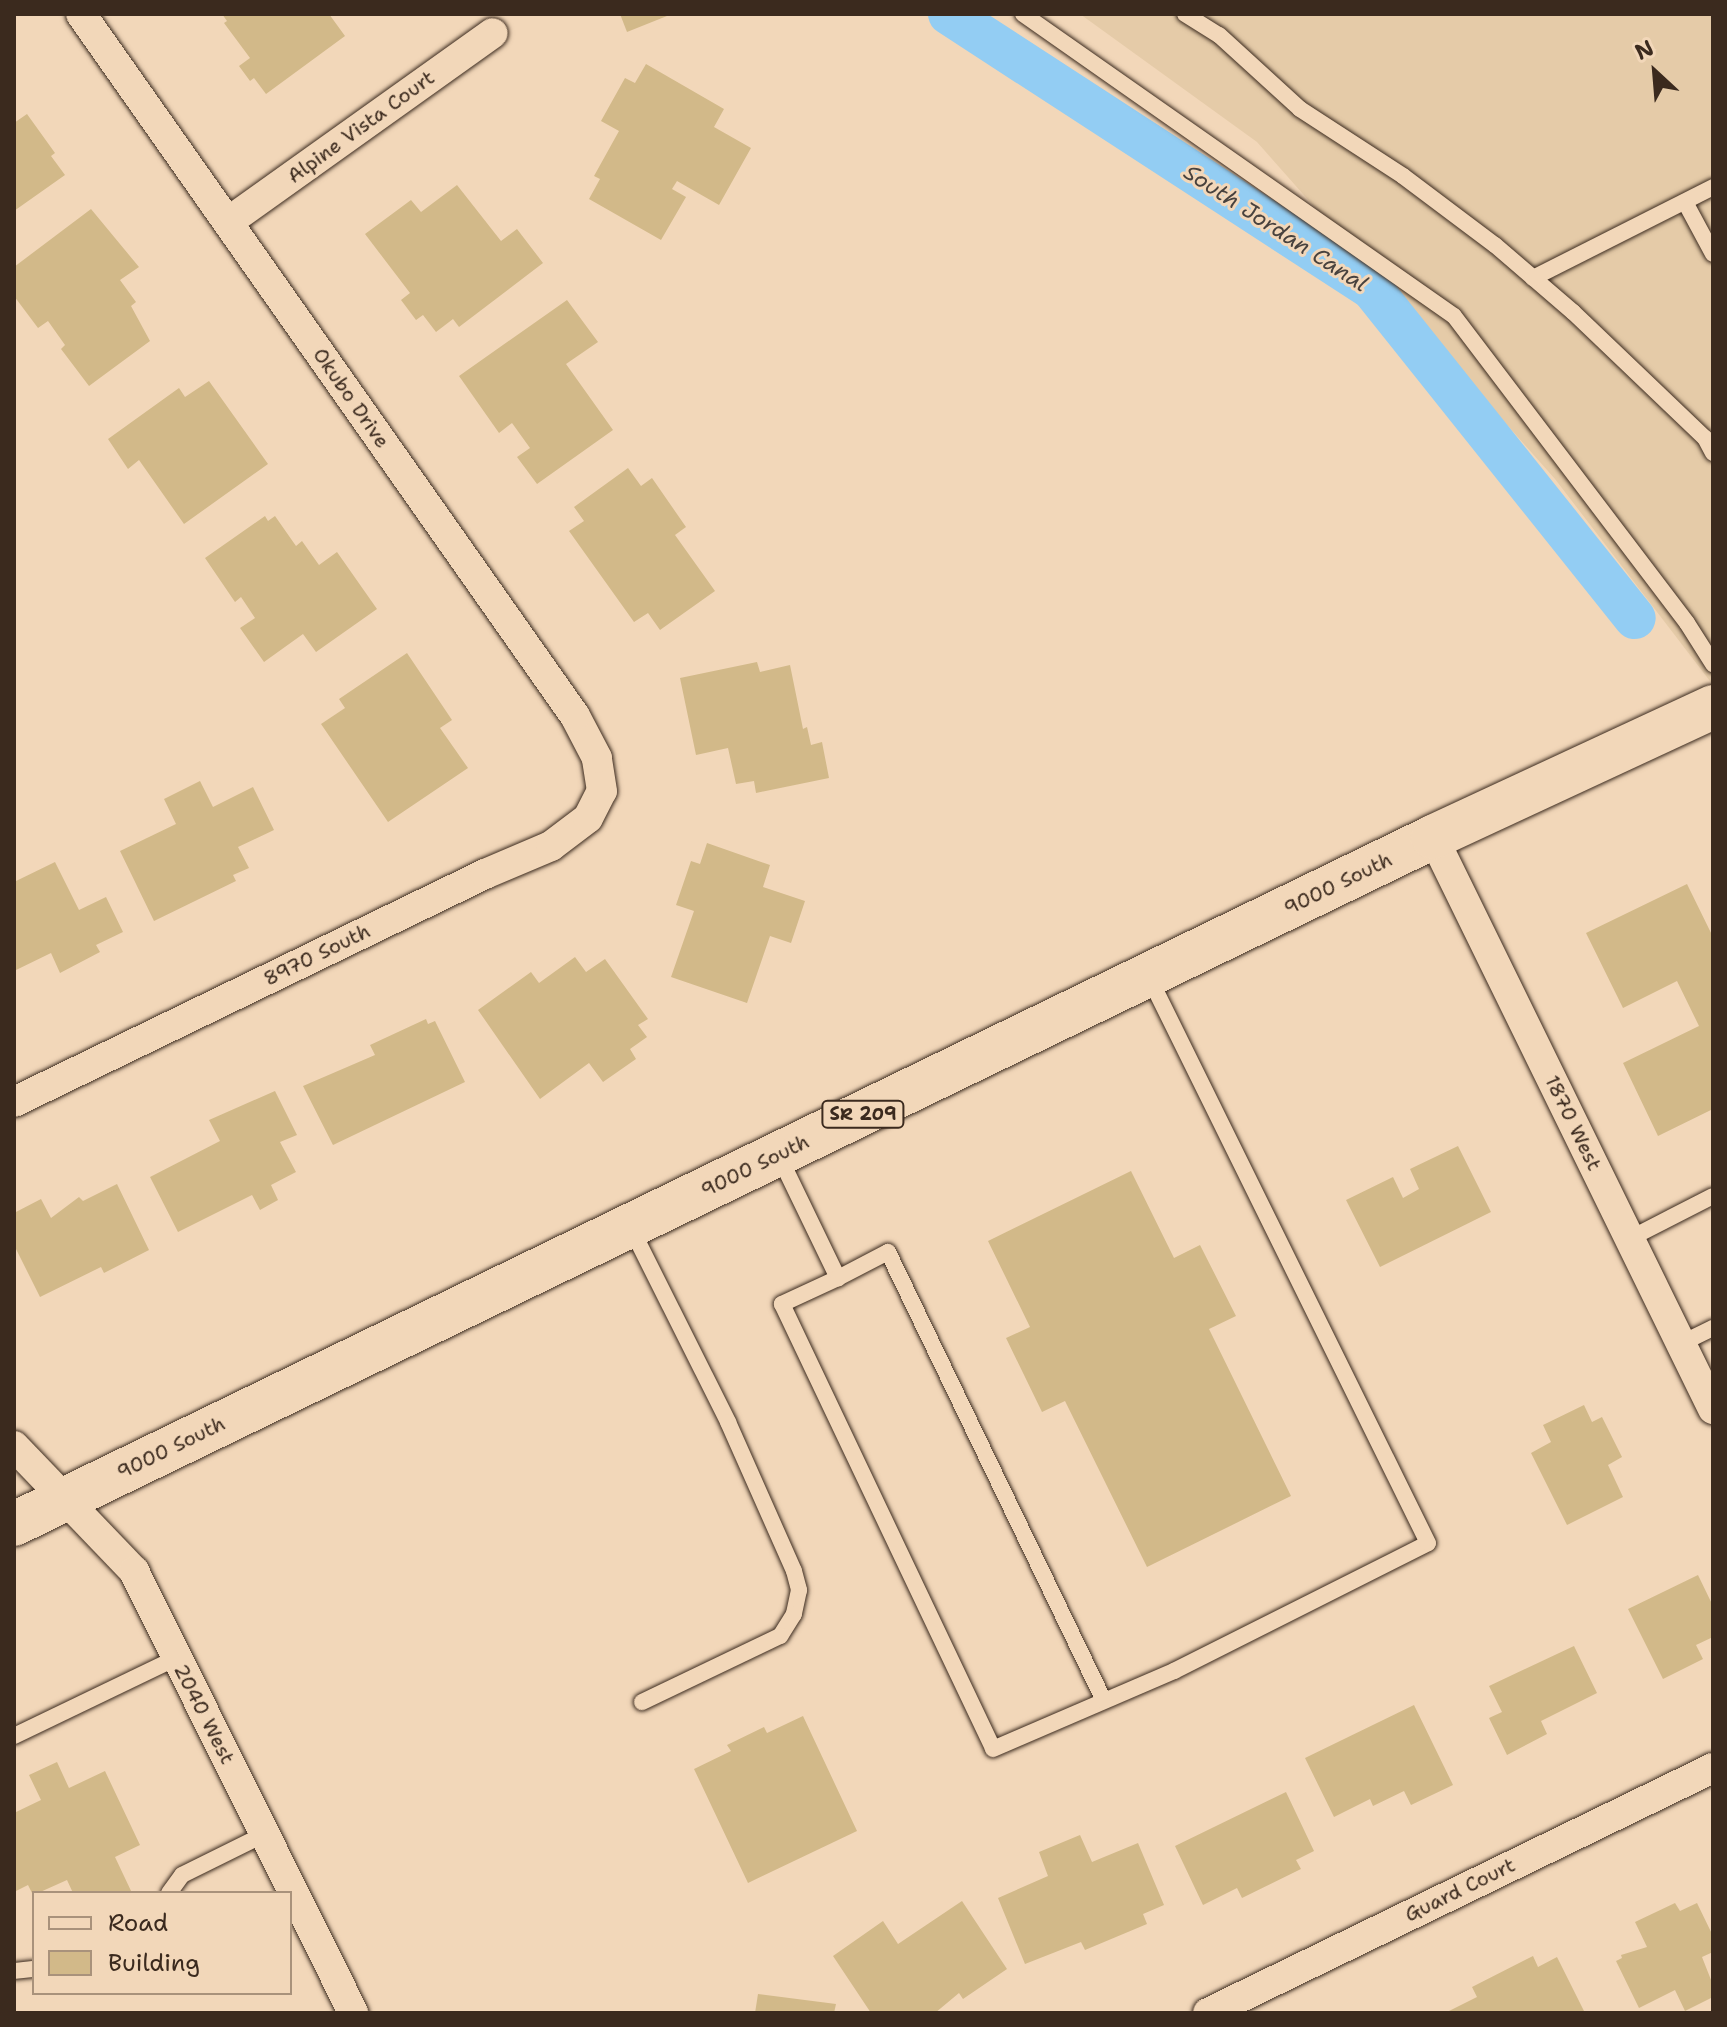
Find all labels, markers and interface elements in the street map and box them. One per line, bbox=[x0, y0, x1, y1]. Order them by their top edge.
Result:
north arrow bbox=[1615, 32, 1695, 112]
text: N bbox=[1630, 33, 1658, 67]
street label: Alpine Vista Court bbox=[283, 66, 439, 188]
water label: South Jordan Canal bbox=[1179, 159, 1373, 297]
street label: Okubo Drive bbox=[308, 343, 394, 453]
street label: 9000 South bbox=[1280, 847, 1396, 921]
street label: 8970 South bbox=[260, 919, 374, 991]
street label: 1870 West bbox=[1540, 1072, 1606, 1174]
road number: SR 209 bbox=[821, 1100, 905, 1128]
street label: 9000 South bbox=[697, 1129, 813, 1203]
street label: 9000 South bbox=[113, 1411, 229, 1485]
street label: 2040 West bbox=[169, 1660, 239, 1768]
street label: Guard Court bbox=[1401, 1853, 1519, 1927]
legend bbox=[32, 1891, 292, 1995]
text: Road bbox=[108, 1907, 168, 1939]
text: Building bbox=[108, 1947, 200, 1979]

